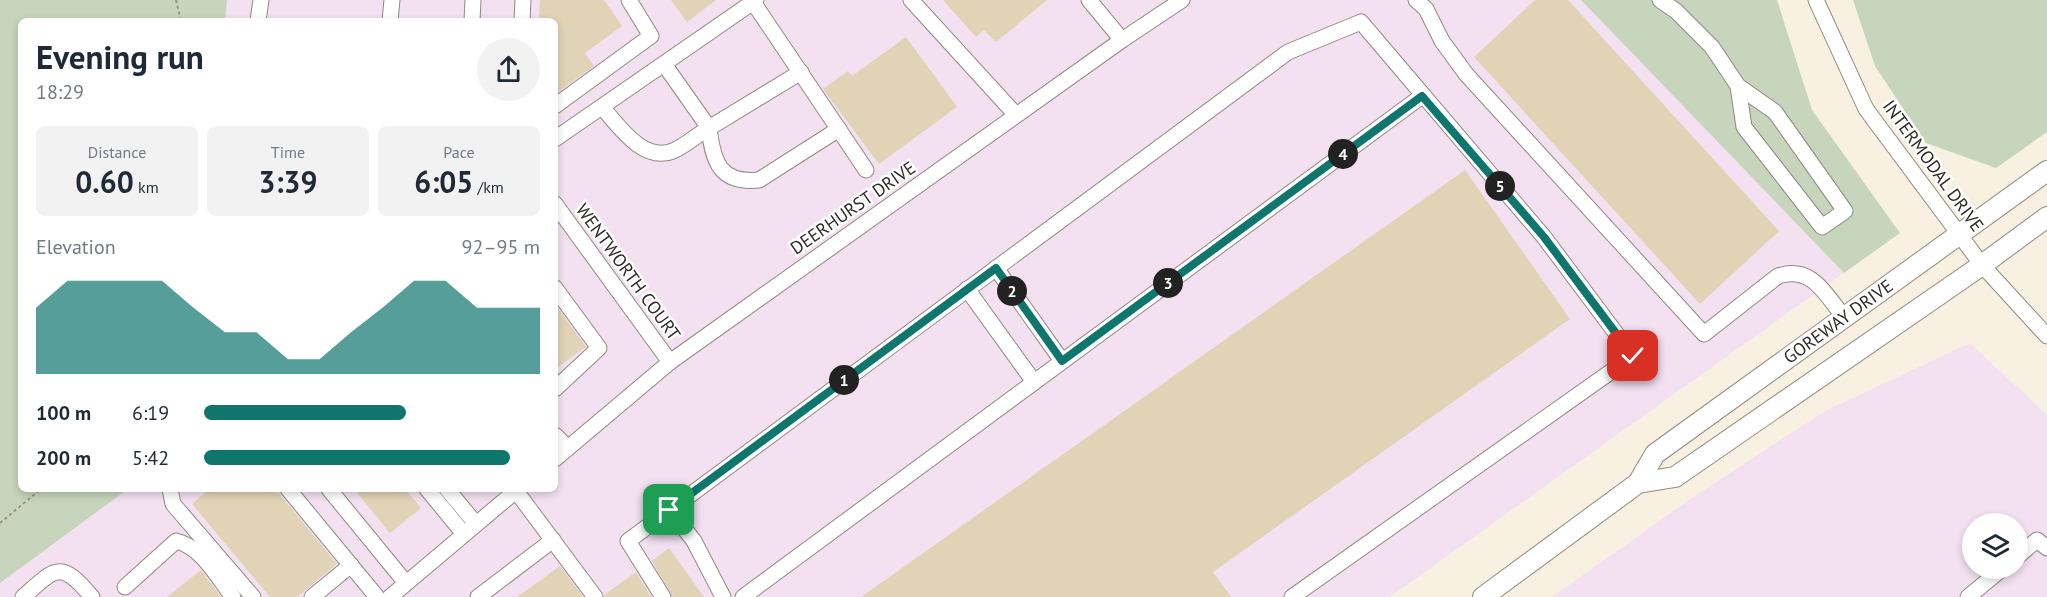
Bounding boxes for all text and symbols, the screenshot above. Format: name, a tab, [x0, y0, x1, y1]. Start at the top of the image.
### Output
text: Evening run	[36, 35, 204, 78]
button: share	[477, 38, 540, 101]
text: 18:29	[36, 79, 84, 105]
street label: INTERMODAL DRIVE	[1878, 95, 1989, 236]
pin: 4	[1328, 139, 1358, 169]
text: Distance	[88, 142, 146, 162]
text: Time	[271, 142, 305, 162]
text: Pace	[443, 142, 475, 162]
text: 4	[1338, 144, 1348, 164]
street label: DEERHURST DRIVE	[786, 156, 920, 259]
text: 0.60	[75, 162, 134, 201]
text: 3:39	[258, 162, 318, 201]
text: 6:05	[414, 162, 473, 201]
pin: 5	[1485, 171, 1515, 201]
text: 5	[1495, 176, 1505, 196]
text: km	[134, 177, 159, 197]
text: /km	[473, 177, 504, 197]
street label: WENTWORTH COURT	[571, 199, 686, 345]
text: Elevation	[36, 234, 116, 260]
text: 92–95 m	[462, 234, 540, 260]
pin: 3	[1153, 268, 1183, 298]
text: 3	[1163, 273, 1173, 293]
street label: GOREWAY DRIVE	[1779, 274, 1897, 369]
pin: 2	[997, 276, 1027, 306]
text: 2	[1007, 281, 1017, 301]
pin	[1607, 330, 1658, 381]
icon: check	[1616, 339, 1649, 372]
pin: 1	[829, 365, 859, 395]
text: 1	[839, 370, 849, 390]
text: 100 m	[36, 400, 91, 426]
text: 6:19	[132, 400, 169, 426]
text: 200 m	[36, 445, 91, 471]
text: 5:42	[132, 445, 169, 471]
pin	[643, 484, 694, 535]
icon: arrive	[652, 493, 685, 526]
map controls	[1962, 513, 2028, 579]
button: layers	[1962, 513, 2028, 579]

